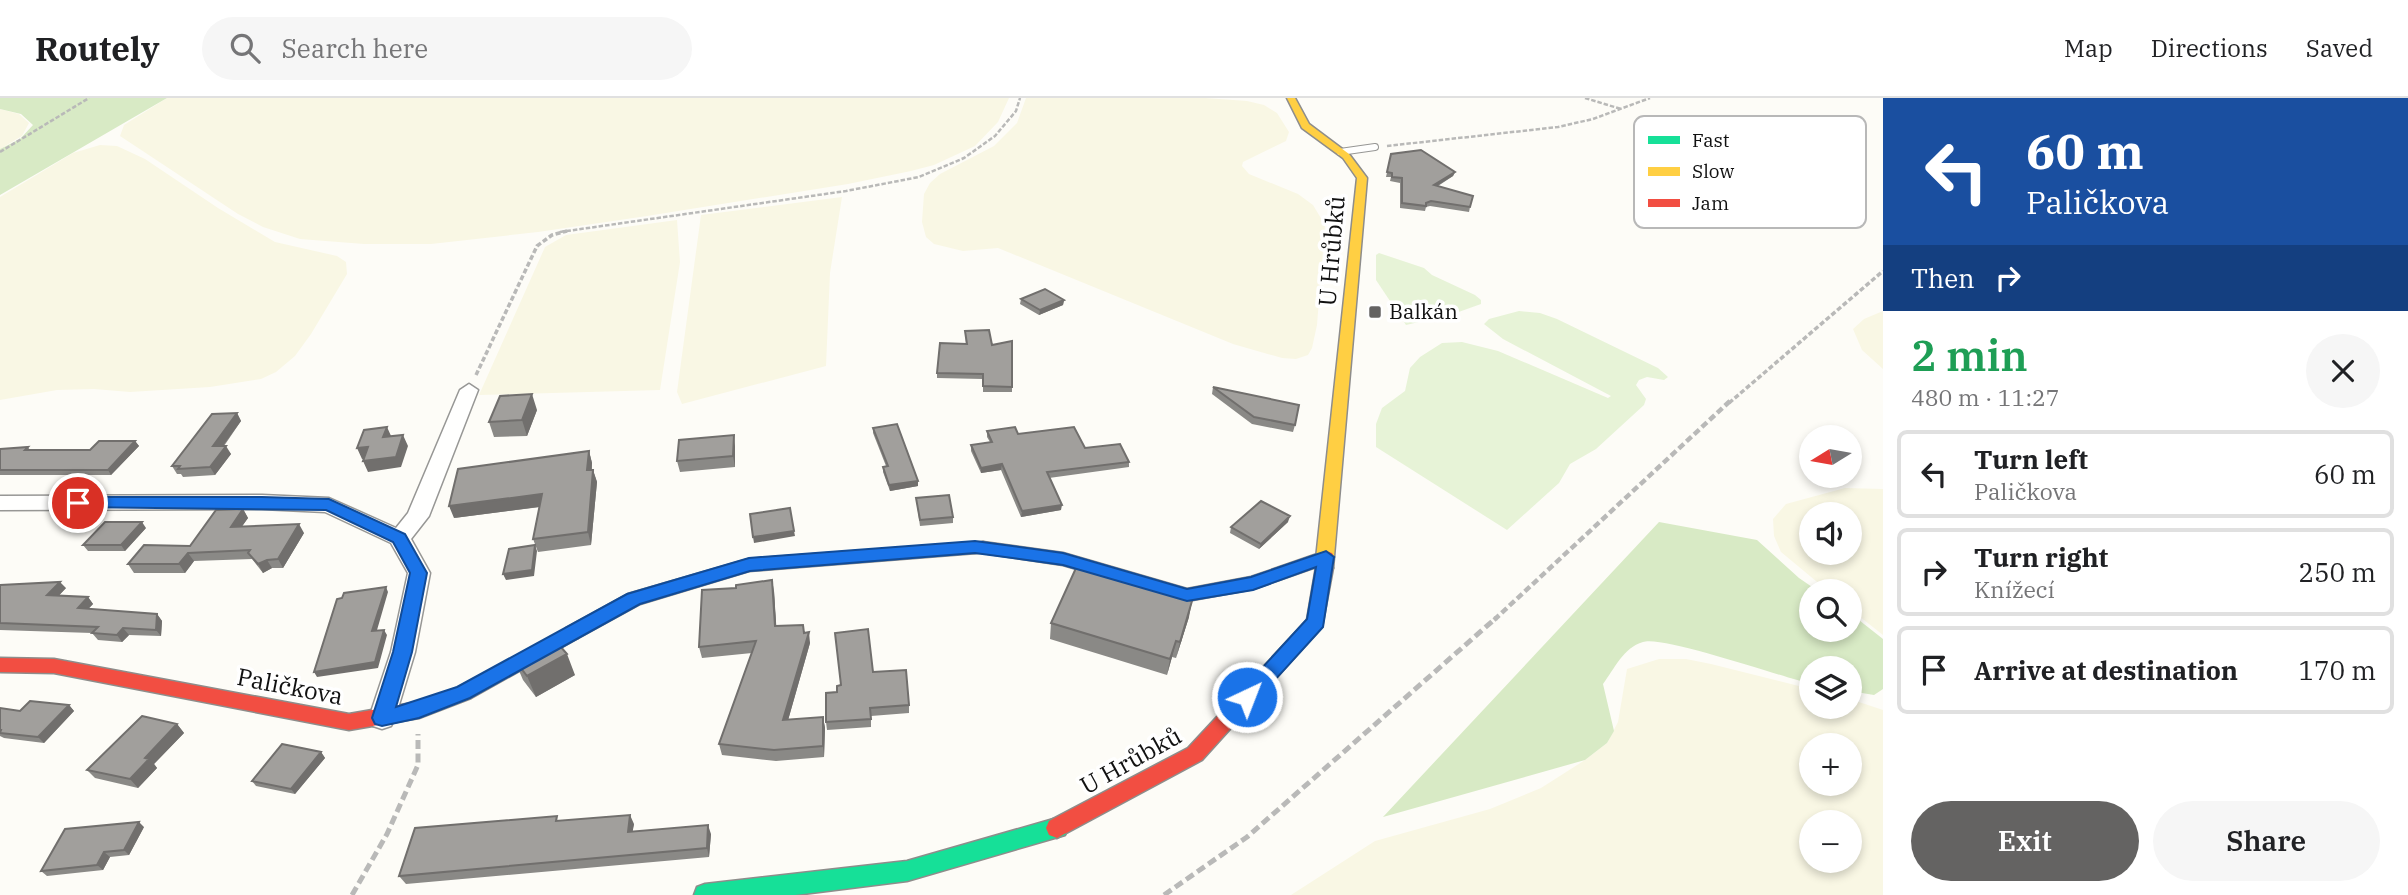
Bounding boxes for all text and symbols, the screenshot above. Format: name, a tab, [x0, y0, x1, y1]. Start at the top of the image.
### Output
search box	[202, 17, 692, 80]
text: Routely	[35, 27, 160, 70]
icon: search	[226, 29, 264, 67]
text: Search here	[282, 31, 428, 65]
text: Map	[2064, 32, 2113, 64]
text: Directions	[2151, 32, 2268, 64]
text: Saved	[2306, 32, 2373, 64]
legend	[1634, 116, 1866, 228]
text: 60 m	[2026, 119, 2144, 182]
icon: left	[1911, 126, 2002, 217]
text: Fast	[1692, 128, 1730, 152]
text: Slow	[1692, 159, 1734, 183]
text: Paličkova	[2026, 181, 2169, 223]
text: Jam	[1692, 191, 1729, 215]
street label: U Hrůbků	[1310, 194, 1352, 308]
icon: right	[1989, 259, 2027, 297]
text: Then	[1911, 261, 1975, 295]
place label: Balkán	[1389, 297, 1458, 325]
marker: Balkán	[1367, 304, 1383, 320]
text: 2 min	[1911, 328, 2028, 383]
button: close	[2306, 334, 2380, 408]
text: 480 m · 11:27	[1911, 382, 2060, 412]
north arrow	[1799, 425, 1862, 488]
map controls	[1799, 425, 1862, 873]
text: Turn left	[1974, 442, 2088, 476]
icon: left	[1915, 455, 1953, 493]
text: 60 m	[2314, 457, 2376, 491]
pin	[48, 473, 108, 533]
text: Paličkova	[1974, 476, 2077, 506]
icon: arrive	[59, 484, 97, 522]
button: sound	[1799, 502, 1862, 565]
text: Turn right	[1974, 540, 2108, 574]
icon: right	[1915, 553, 1953, 591]
text: 250 m	[2298, 555, 2376, 589]
text: Knížecí	[1974, 574, 2055, 604]
button: search	[1799, 579, 1862, 642]
icon: arrive	[1915, 651, 1953, 689]
text: Arrive at destination	[1974, 653, 2238, 687]
text: 170 m	[2298, 653, 2376, 687]
button: layers	[1799, 656, 1862, 719]
street label: Paličkova	[234, 660, 346, 712]
position arrow	[1210, 660, 1284, 734]
street label: U Hrůbků	[1074, 719, 1187, 801]
button: +	[1799, 733, 1862, 796]
button: Exit	[1911, 801, 2139, 881]
button: Share	[2153, 801, 2380, 881]
button: −	[1799, 810, 1862, 873]

